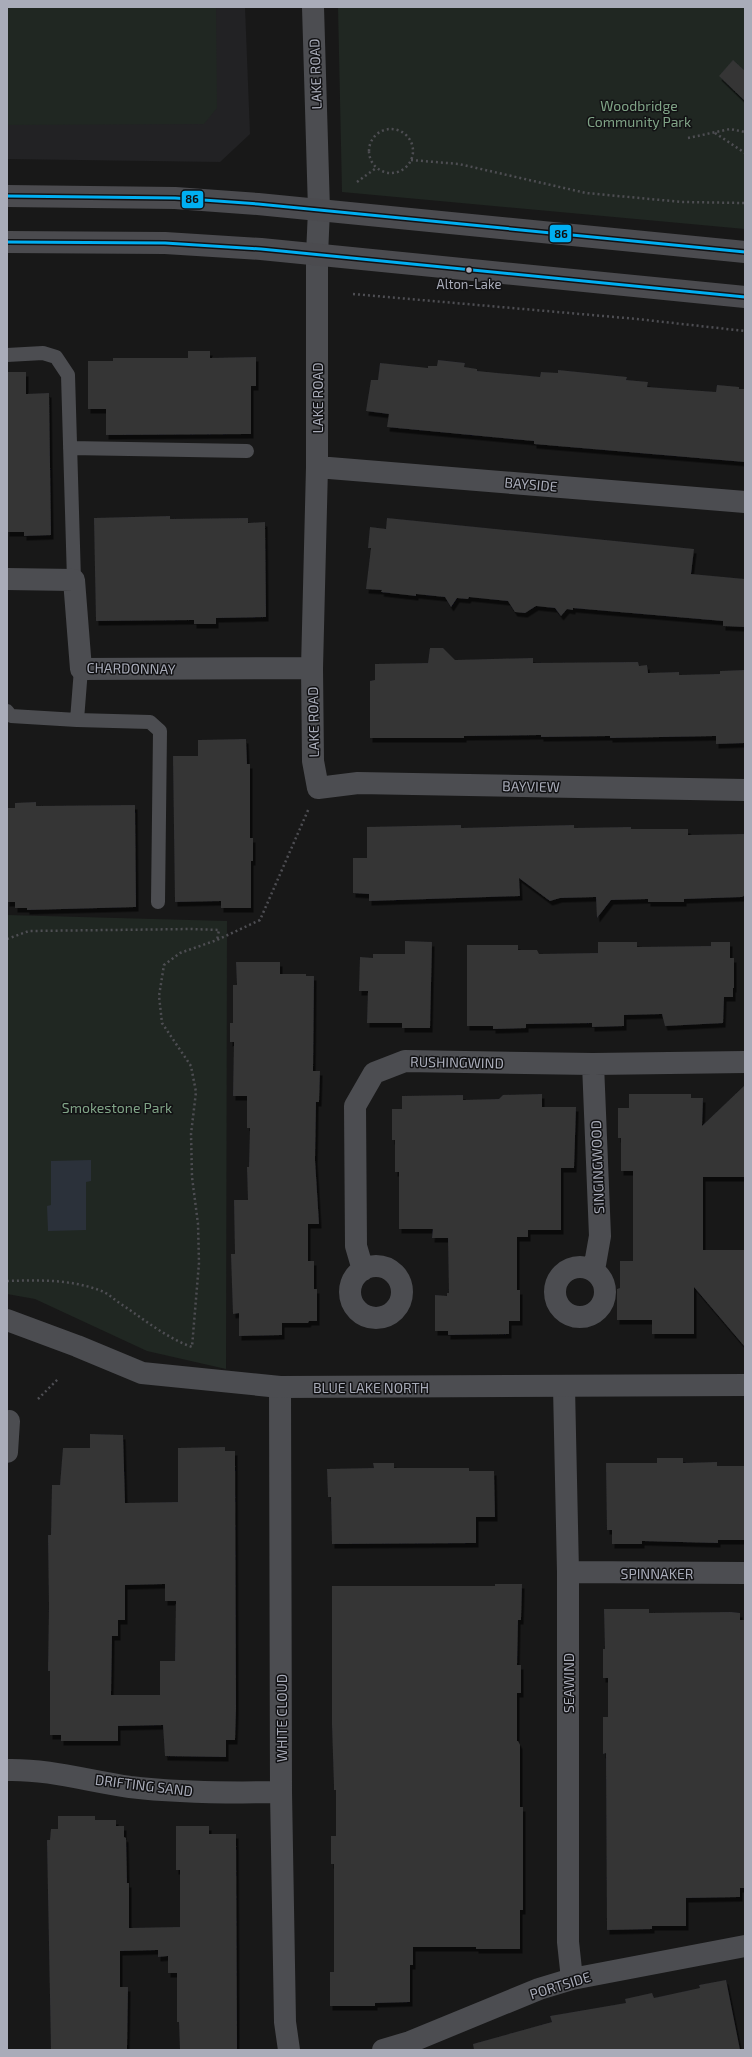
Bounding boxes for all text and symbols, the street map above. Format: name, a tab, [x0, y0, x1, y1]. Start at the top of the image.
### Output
street label: LAKE ROAD	[305, 38, 325, 110]
park label: Woodbridge Community Park	[587, 97, 691, 130]
line badge: 86	[181, 190, 204, 209]
text: 86	[185, 192, 199, 205]
line badge: 86	[549, 224, 572, 243]
text: 86	[554, 227, 568, 240]
marker: Alton-Lake	[464, 265, 474, 275]
place label: Alton-Lake	[437, 276, 501, 292]
street label: LAKE ROAD	[309, 363, 326, 434]
street label: BAYSIDE	[504, 473, 558, 495]
street label: CHARDONNAY	[86, 659, 176, 677]
street label: LAKE ROAD	[304, 686, 322, 758]
street label: BAYVIEW	[502, 777, 560, 795]
street label: RUSHINGWIND	[410, 1053, 504, 1071]
park label: Smokestone Park	[62, 1099, 172, 1116]
street label: SINGINGWOOD	[587, 1120, 607, 1214]
street label: BLUE LAKE NORTH	[313, 1379, 429, 1396]
street label: SPINNAKER	[621, 1565, 694, 1582]
street label: SEAWIND	[560, 1653, 577, 1713]
street label: WHITE CLOUD	[273, 1674, 290, 1762]
street label: DRIFTING SAND	[94, 1771, 194, 1799]
street label: PORTSIDE	[527, 1968, 593, 2002]

